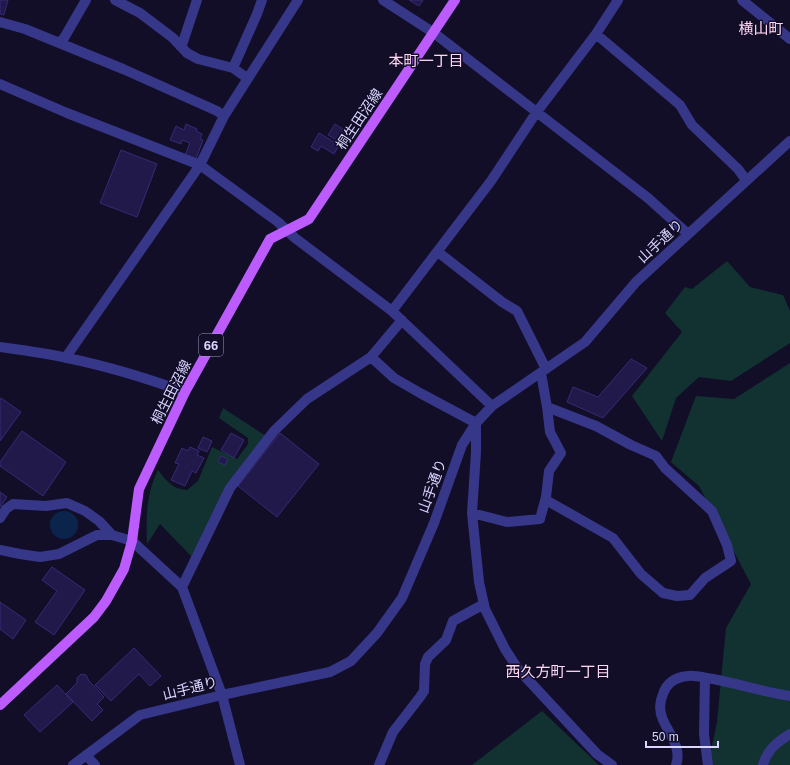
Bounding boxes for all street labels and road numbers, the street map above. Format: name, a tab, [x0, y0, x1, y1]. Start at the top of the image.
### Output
street label: 桐生田沼線	[333, 86, 385, 152]
street label: 山手通り	[634, 216, 686, 266]
road number: 66	[199, 334, 223, 356]
street label: 桐生田沼線	[148, 357, 194, 427]
street label: 山手通り	[415, 457, 449, 515]
street label: 山手通り	[161, 673, 219, 703]

